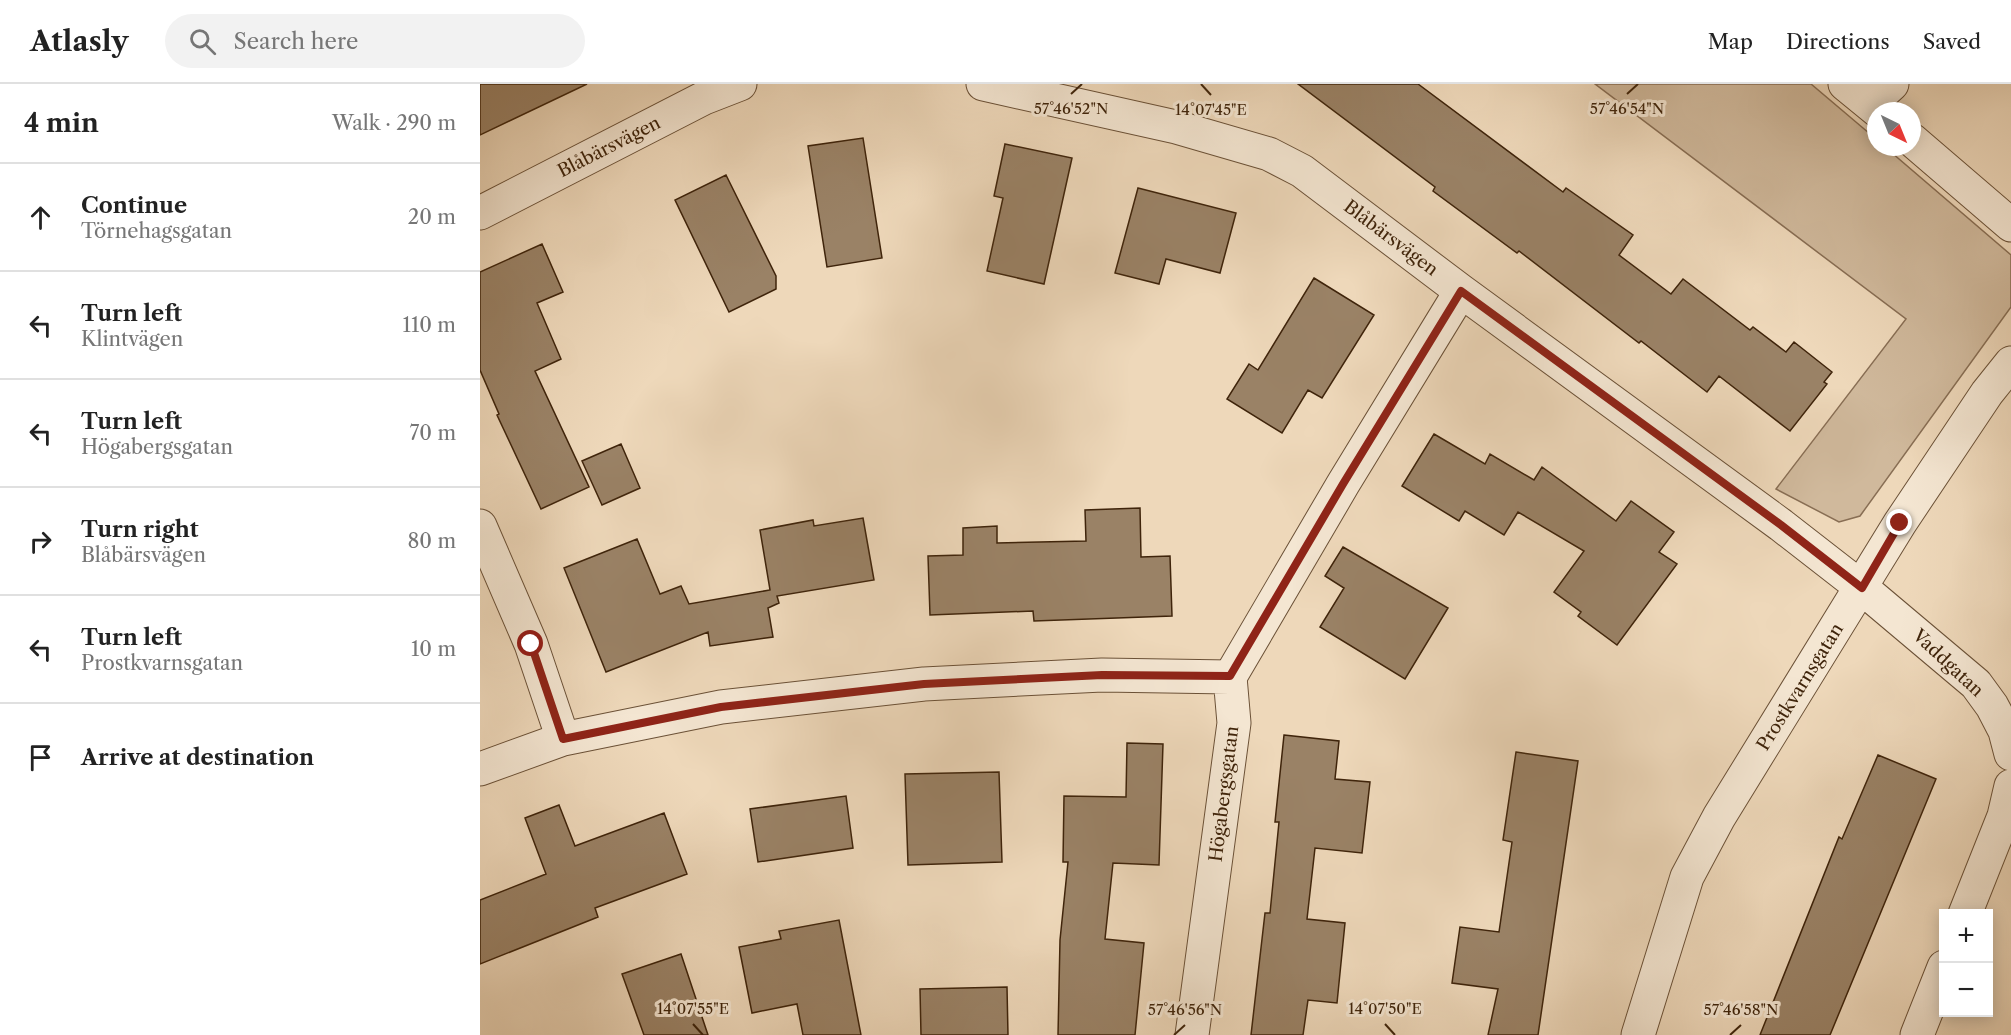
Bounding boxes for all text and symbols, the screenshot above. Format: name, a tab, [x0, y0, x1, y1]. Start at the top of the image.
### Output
search box	[165, 14, 585, 68]
text: Atlasly	[30, 24, 129, 58]
icon: search	[186, 25, 219, 58]
text: Search here	[234, 28, 358, 55]
text: Map	[1708, 29, 1753, 54]
text: Directions	[1786, 29, 1890, 54]
text: Saved	[1923, 29, 1981, 54]
text: 57°46'52"N	[1034, 99, 1108, 118]
text: 57°46'54"N	[1590, 99, 1664, 118]
text: 14°07'45"E	[1175, 100, 1247, 119]
north arrow	[1867, 102, 1921, 156]
text: 4 min	[24, 107, 99, 139]
text: Walk · 290 m	[332, 111, 456, 135]
street label: Blåbärsvägen	[554, 112, 664, 182]
text: Continue	[81, 192, 187, 219]
street label: Blåbärsvägen	[1339, 195, 1443, 281]
icon: ahead	[24, 201, 57, 234]
text: 20 m	[408, 205, 456, 229]
text: Törnehagsgatan	[81, 219, 232, 243]
text: Turn left	[81, 300, 182, 327]
icon: left	[24, 309, 57, 342]
text: 110 m	[403, 313, 456, 337]
text: Klintvägen	[81, 327, 183, 351]
text: Turn left	[81, 408, 182, 435]
icon: left	[24, 417, 57, 450]
text: 70 m	[410, 421, 456, 445]
text: Högabergsgatan	[81, 435, 233, 459]
route end	[1886, 509, 1912, 535]
text: Turn right	[81, 516, 199, 543]
icon: right	[24, 525, 57, 558]
text: 80 m	[408, 529, 456, 553]
text: Blåbärsvägen	[81, 543, 206, 567]
street label: Prostkvarnsgatan	[1752, 619, 1848, 755]
text: Turn left	[81, 624, 182, 651]
street label: Vaddgatan	[1907, 624, 1988, 701]
route start	[517, 630, 543, 656]
icon: left	[24, 633, 57, 666]
text: 10 m	[411, 637, 456, 661]
text: Prostkvarnsgatan	[81, 651, 243, 675]
street label: Högabergsgatan	[1205, 725, 1243, 863]
icon: arrive	[24, 741, 57, 774]
text: Arrive at destination	[81, 744, 314, 771]
map controls	[1939, 909, 1993, 1017]
button: +	[1939, 909, 1993, 963]
button: −	[1939, 963, 1993, 1017]
text: 14°07'55"E	[657, 999, 729, 1018]
text: 14°07'50"E	[1348, 999, 1422, 1018]
text: 57°46'56"N	[1148, 1000, 1222, 1019]
text: 57°46'58"N	[1704, 1000, 1778, 1019]

